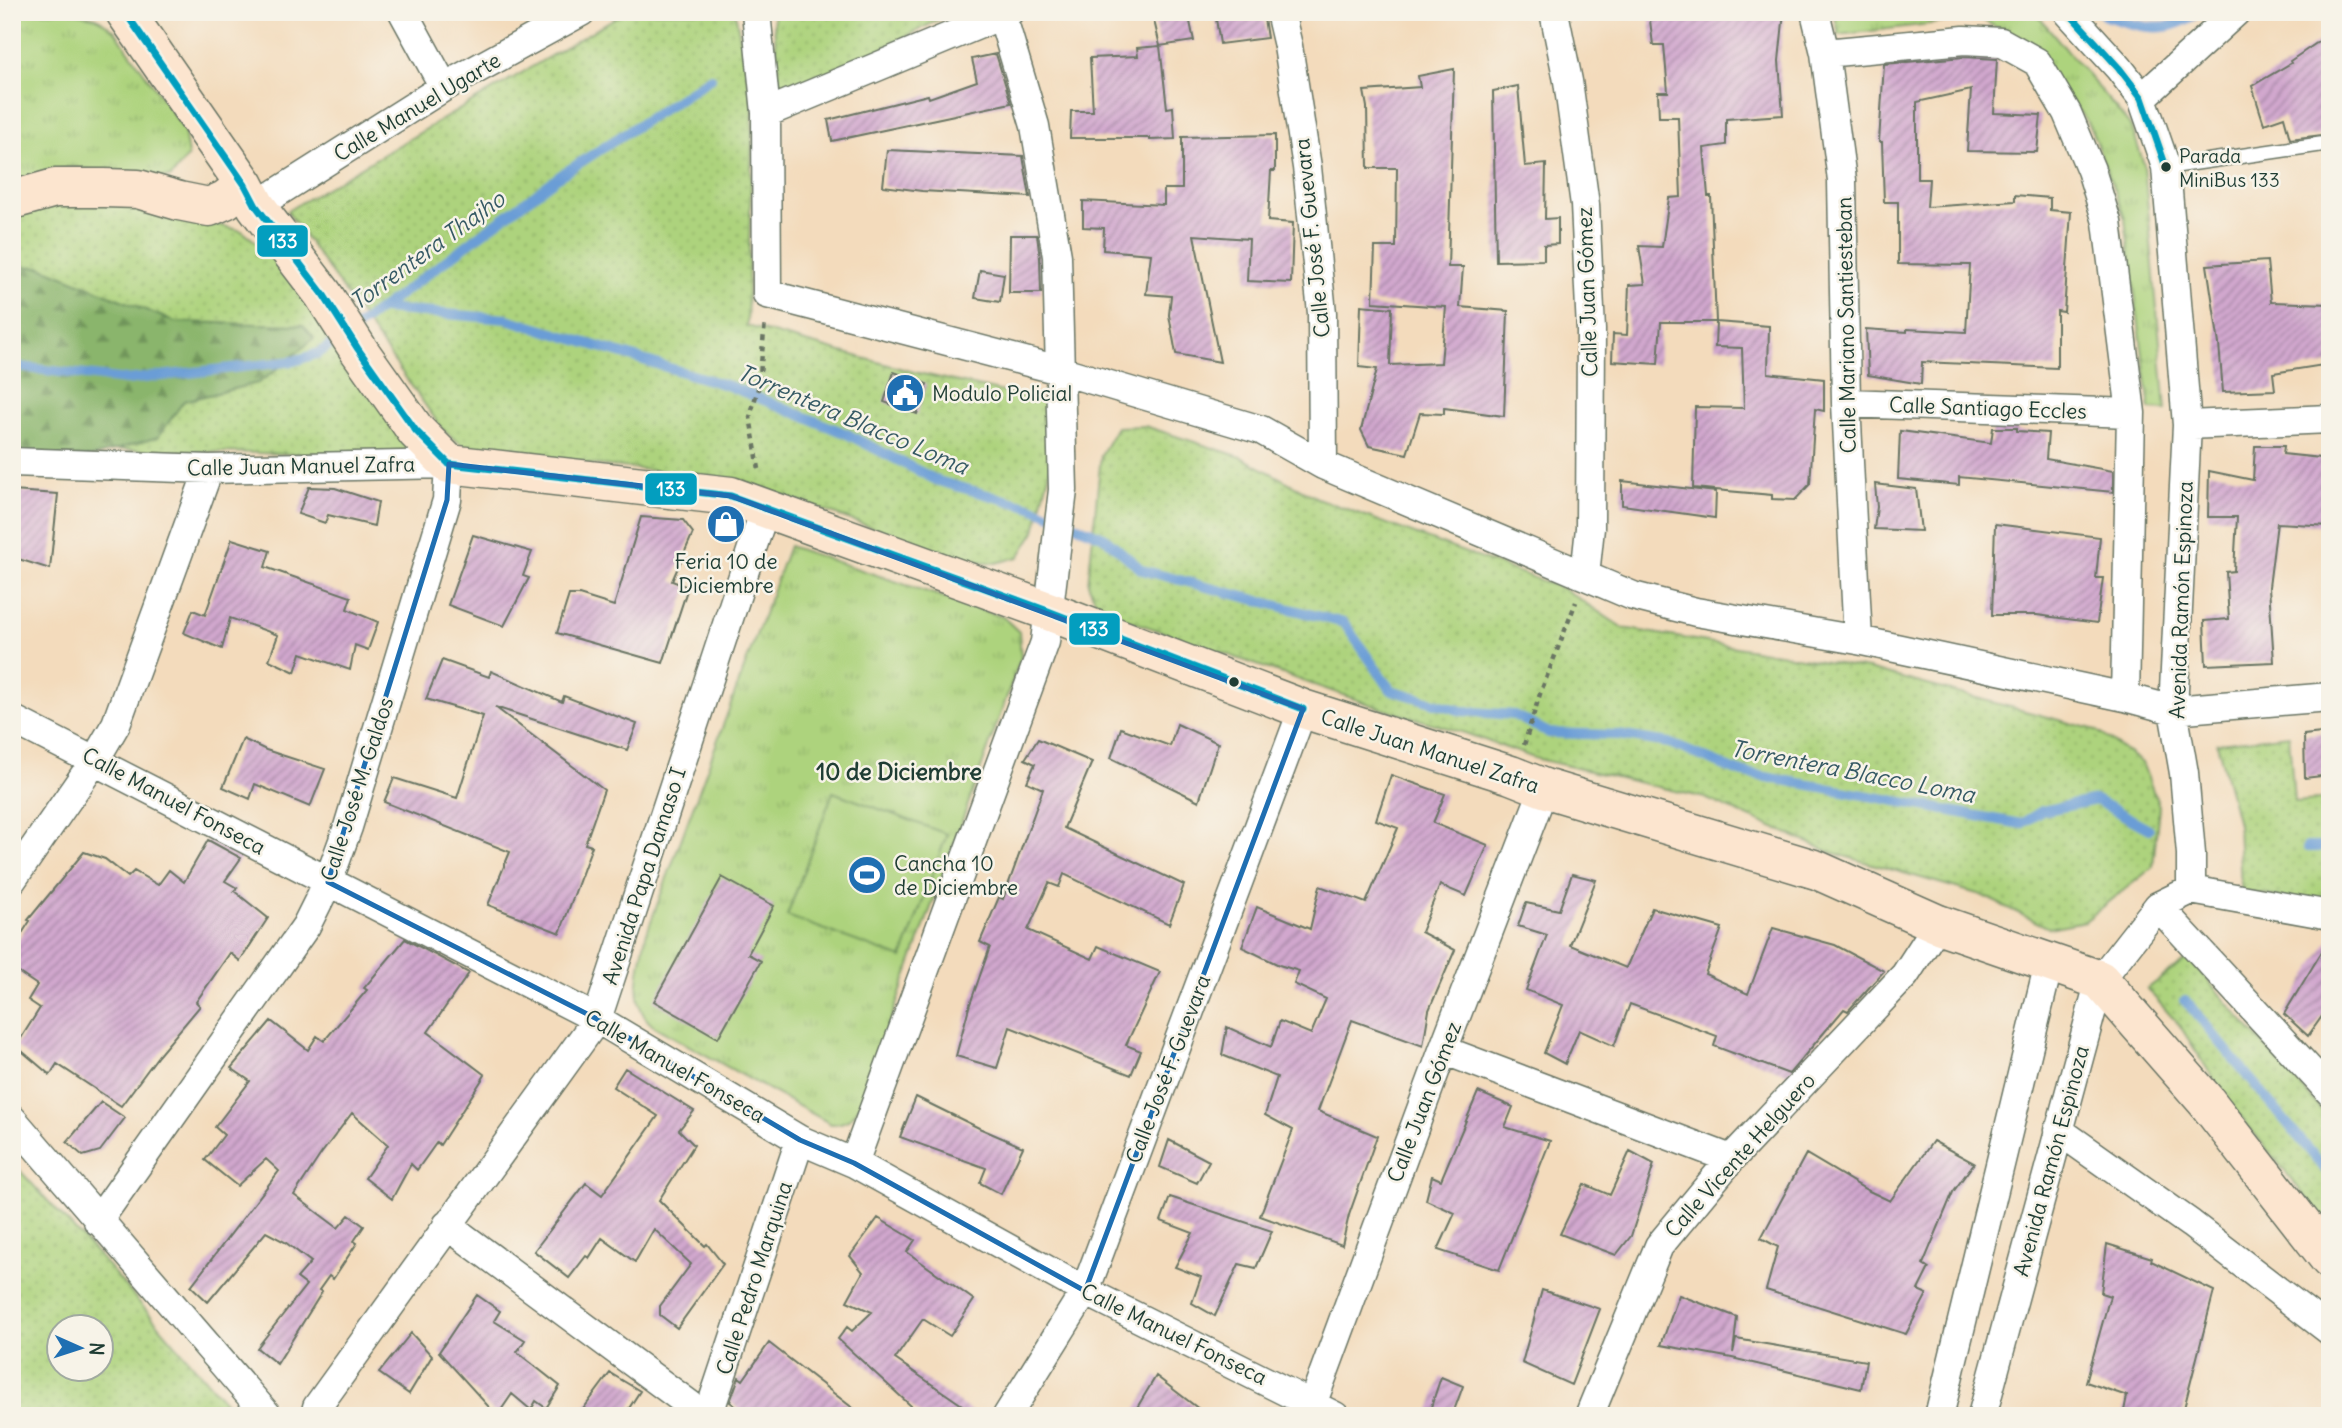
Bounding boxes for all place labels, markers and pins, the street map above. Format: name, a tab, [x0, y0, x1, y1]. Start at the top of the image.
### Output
place label: Parada MiniBus 133	[2179, 144, 2280, 192]
marker: Parada MiniBus 133	[2159, 160, 2173, 174]
public building icon: Modulo Policial	[884, 372, 926, 414]
place label: Modulo Policial	[932, 380, 1072, 407]
shop icon: Feria 10 de Diciembre	[705, 503, 747, 545]
place label: Feria 10 de Diciembre	[674, 548, 778, 599]
unlabelled marker	[1227, 675, 1241, 689]
place label: Cancha 10 de Diciembre	[894, 850, 1018, 901]
sports icon: Cancha 10 de Diciembre	[846, 854, 888, 896]

